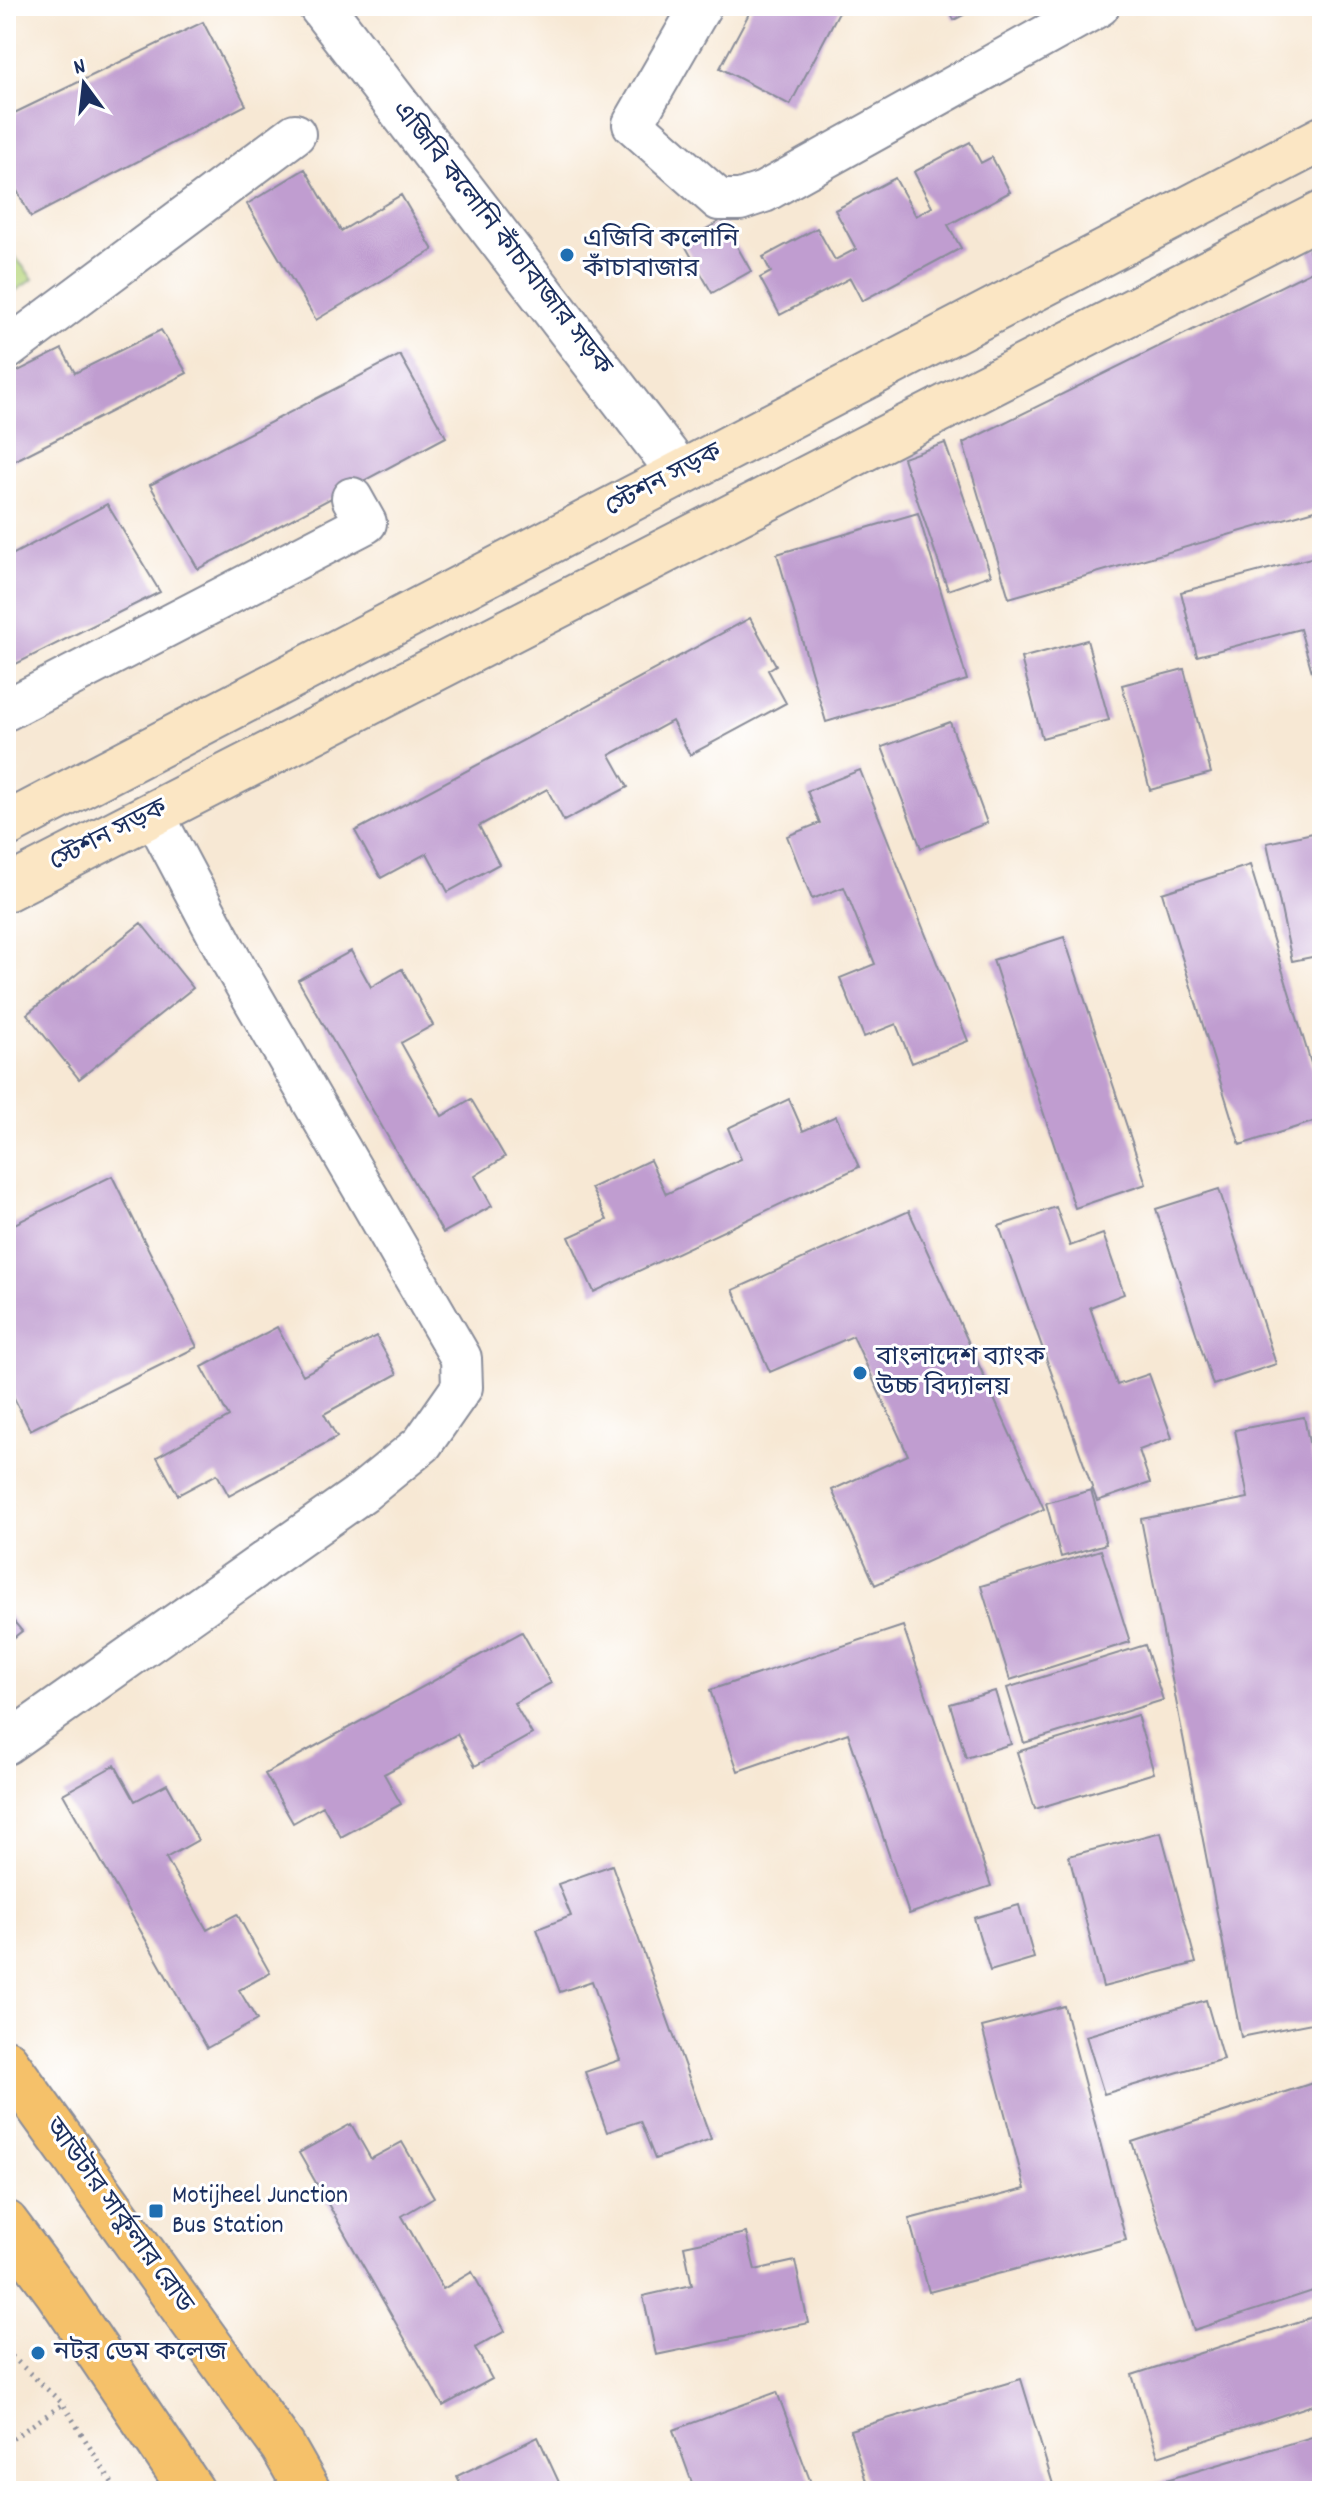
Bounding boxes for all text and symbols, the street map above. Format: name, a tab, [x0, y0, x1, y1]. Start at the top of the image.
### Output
north arrow	[44, 44, 124, 124]
text: N	[70, 52, 89, 84]
street label: এজিবি কলোনি কাঁচাবাজার সড়ক	[382, 94, 621, 385]
place label: এজিবি কলোনি কাঁচাবাজার	[582, 222, 739, 289]
marker: এজিবি কলোনি কাঁচাবাজার	[558, 246, 576, 264]
street label: স্টেশন সড়ক	[599, 434, 730, 527]
street label: স্টেশন সড়ক	[44, 790, 175, 882]
place label: বাংলাদেশ ব্যাংক উচ্চ বিদ্যালয়	[875, 1340, 1046, 1407]
marker: বাংলাদেশ ব্যাংক উচ্চ বিদ্যালয়	[851, 1364, 869, 1382]
street label: আউটার সার্কুলার রোড	[34, 2110, 202, 2322]
place label: Motijheel Junction Bus Station	[172, 2178, 348, 2245]
marker: Motijheel Junction Bus Station	[147, 2202, 165, 2220]
place label: নটর ডেম কলেজ	[53, 2335, 227, 2372]
marker: নটর ডেম কলেজ	[29, 2344, 47, 2362]

